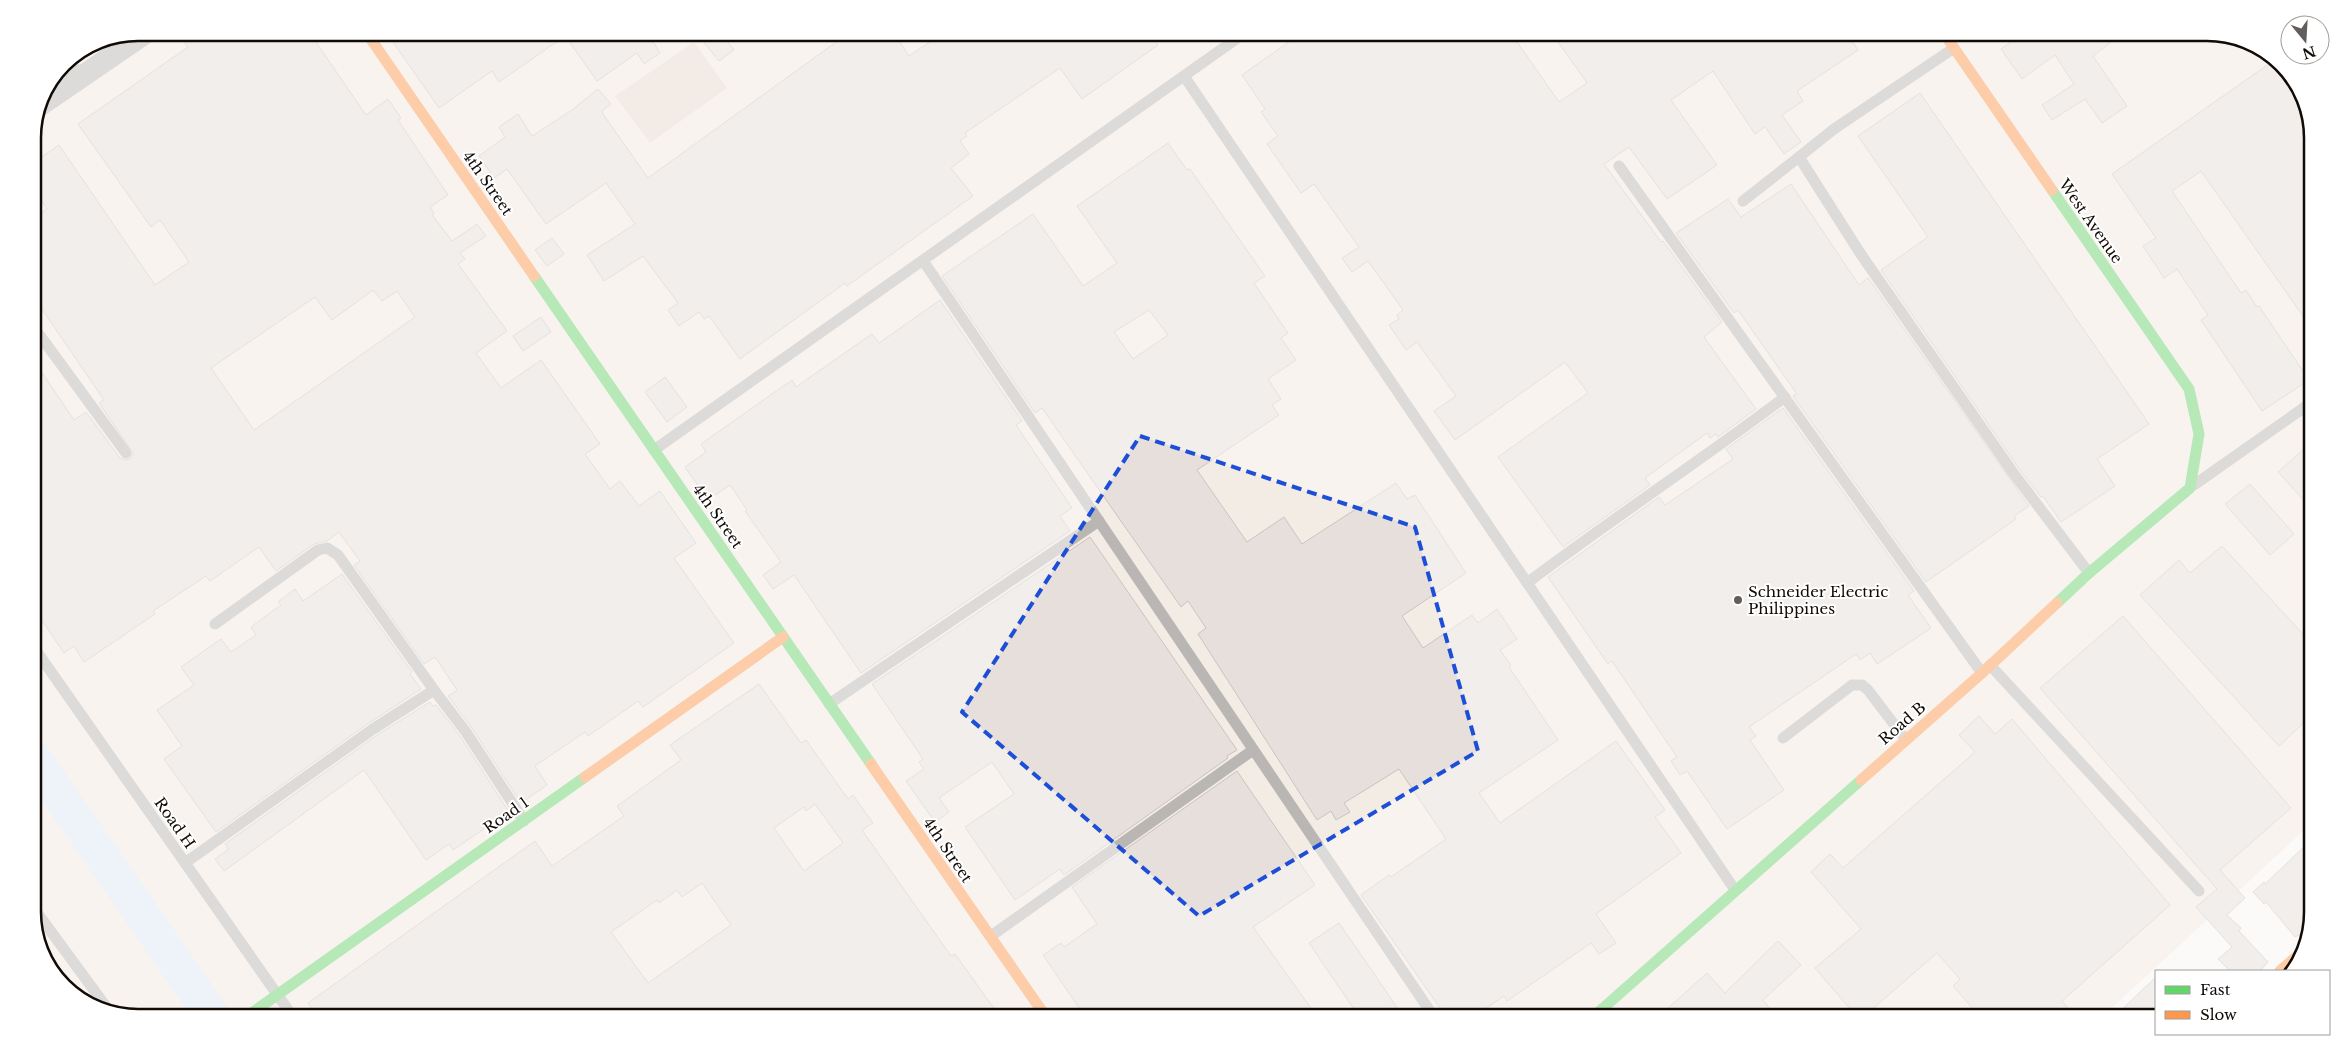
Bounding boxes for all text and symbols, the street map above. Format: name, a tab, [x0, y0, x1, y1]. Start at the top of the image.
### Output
north arrow	[2280, 15, 2330, 65]
text: N	[2300, 42, 2318, 63]
street label: 4th Street	[459, 147, 517, 219]
street label: West Avenue	[2054, 174, 2127, 267]
street label: 4th Street	[689, 480, 747, 552]
place label: Schneider Electric Philippines	[1748, 582, 1888, 618]
marker: Schneider Electric Philippines	[1732, 594, 1744, 606]
street label: Road B	[1875, 698, 1929, 748]
street label: Road 1	[480, 793, 532, 837]
street label: Road H	[151, 794, 200, 852]
street label: 4th Street	[919, 814, 977, 886]
legend	[2155, 970, 2330, 1035]
text: Fast	[2200, 980, 2231, 999]
text: Slow	[2200, 1005, 2237, 1024]

